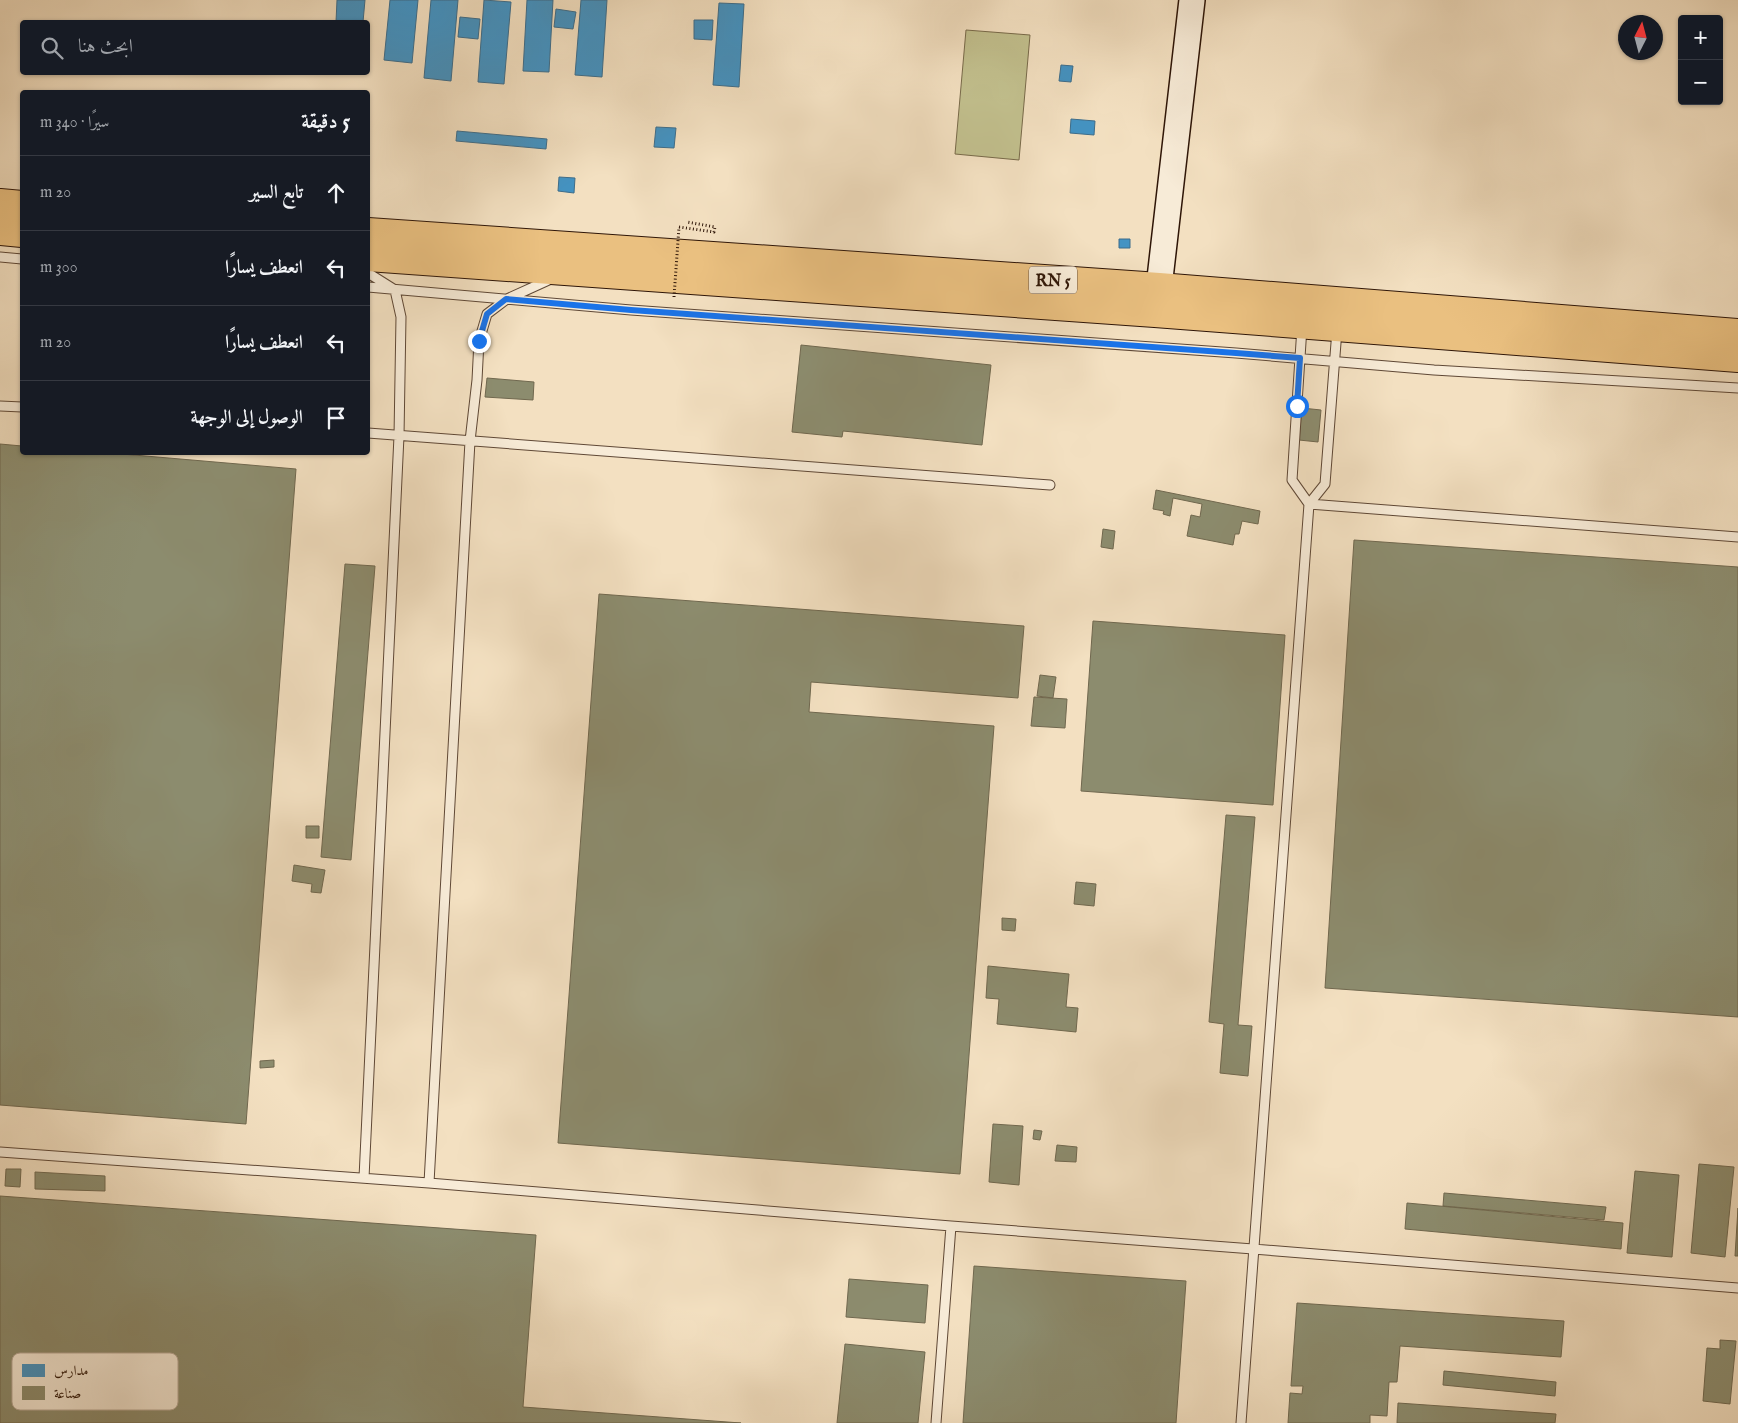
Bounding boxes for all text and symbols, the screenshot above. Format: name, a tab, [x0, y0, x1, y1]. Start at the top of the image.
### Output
north arrow	[1618, 15, 1663, 60]
map controls	[1678, 15, 1723, 105]
button: +	[1678, 15, 1723, 60]
search box	[20, 20, 370, 75]
icon: search	[38, 34, 66, 62]
text: ابحث هنا	[78, 35, 133, 59]
button: −	[1678, 60, 1723, 105]
text: 5 دقيقة	[301, 109, 350, 136]
text: سيرًا · 340 m	[40, 113, 109, 133]
icon: ahead	[322, 179, 350, 207]
text: تابع السير	[249, 181, 303, 205]
text: 20 m	[40, 183, 71, 203]
icon: left	[322, 254, 350, 282]
text: انعطف يسارًا	[225, 256, 303, 280]
text: 300 m	[40, 258, 78, 278]
road number: RN 5	[1029, 266, 1077, 294]
icon: left	[322, 329, 350, 357]
route end	[468, 330, 491, 353]
text: انعطف يسارًا	[225, 331, 303, 355]
text: 20 m	[40, 333, 71, 353]
route start	[1286, 395, 1309, 418]
icon: arrive	[322, 404, 350, 432]
text: الوصول إلى الوجهة	[191, 406, 303, 430]
legend	[12, 1353, 178, 1410]
text: مدارس	[54, 1362, 89, 1380]
text: صناعة	[54, 1385, 81, 1403]

